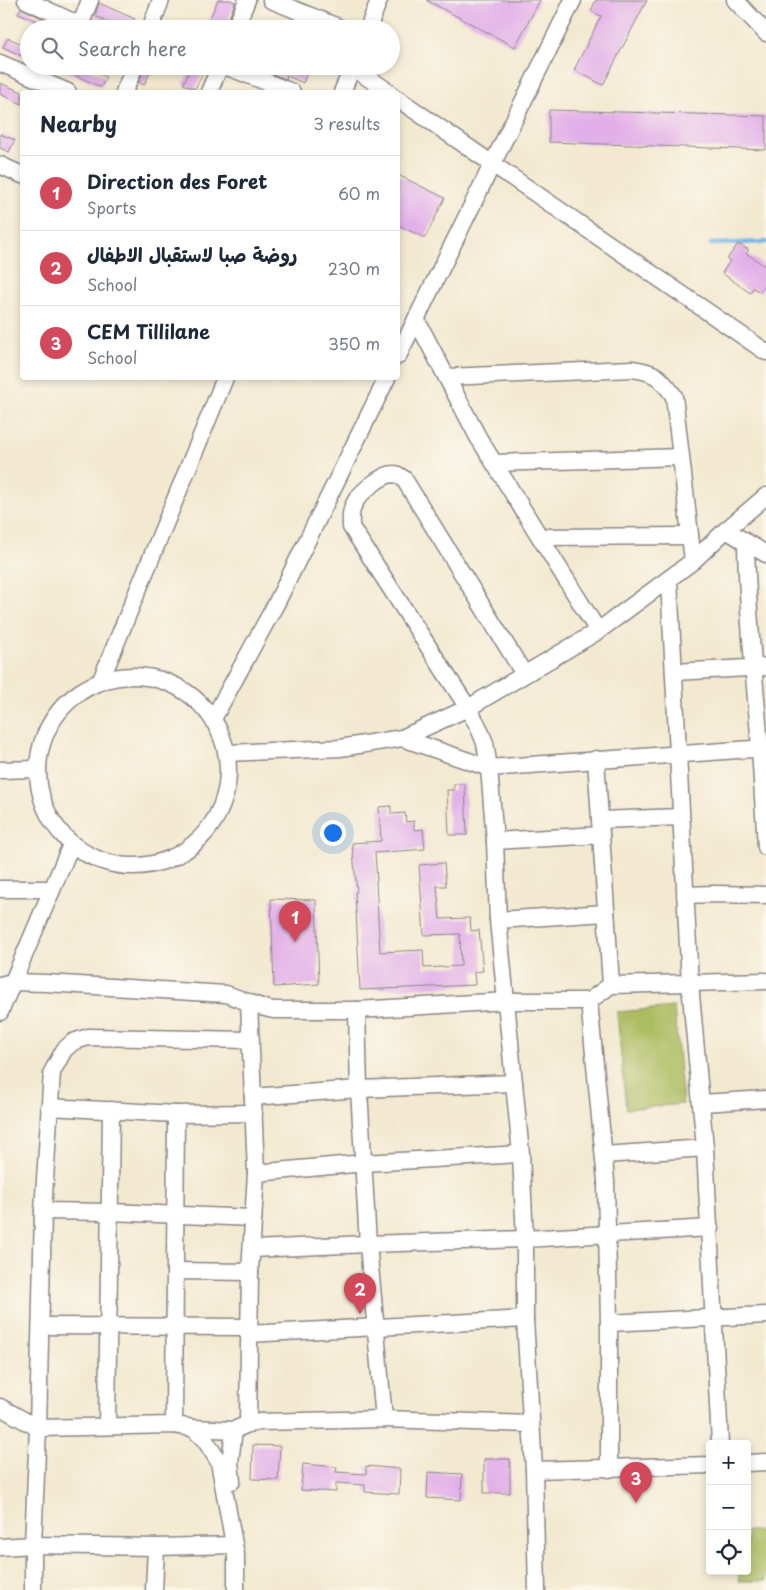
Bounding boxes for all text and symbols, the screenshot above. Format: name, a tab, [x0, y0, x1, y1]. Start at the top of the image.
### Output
search box	[20, 20, 400, 75]
icon: search	[38, 34, 66, 62]
text: Search here	[78, 34, 187, 62]
text: Nearby	[40, 107, 117, 139]
text: 3 results	[313, 111, 380, 135]
text: Direction des Foret	[87, 167, 267, 195]
text: 1	[52, 181, 60, 205]
text: 60 m	[338, 181, 380, 205]
text: Sports	[87, 195, 136, 219]
text: روضة صبا لاستقبال الاطفال	[87, 240, 297, 268]
text: 2	[50, 256, 62, 280]
text: 230 m	[328, 256, 380, 280]
text: School	[87, 272, 137, 296]
text: CEM Tillilane	[87, 317, 210, 345]
text: 3	[51, 331, 61, 355]
text: 350 m	[328, 331, 380, 355]
text: School	[87, 345, 137, 369]
your location	[320, 820, 346, 846]
pin: 1	[279, 901, 311, 942]
pin: 2	[344, 1273, 376, 1314]
map controls	[706, 1440, 751, 1575]
button: +	[706, 1440, 751, 1485]
pin: 3	[620, 1462, 652, 1503]
button: −	[706, 1485, 751, 1530]
button: locate	[706, 1530, 751, 1575]

